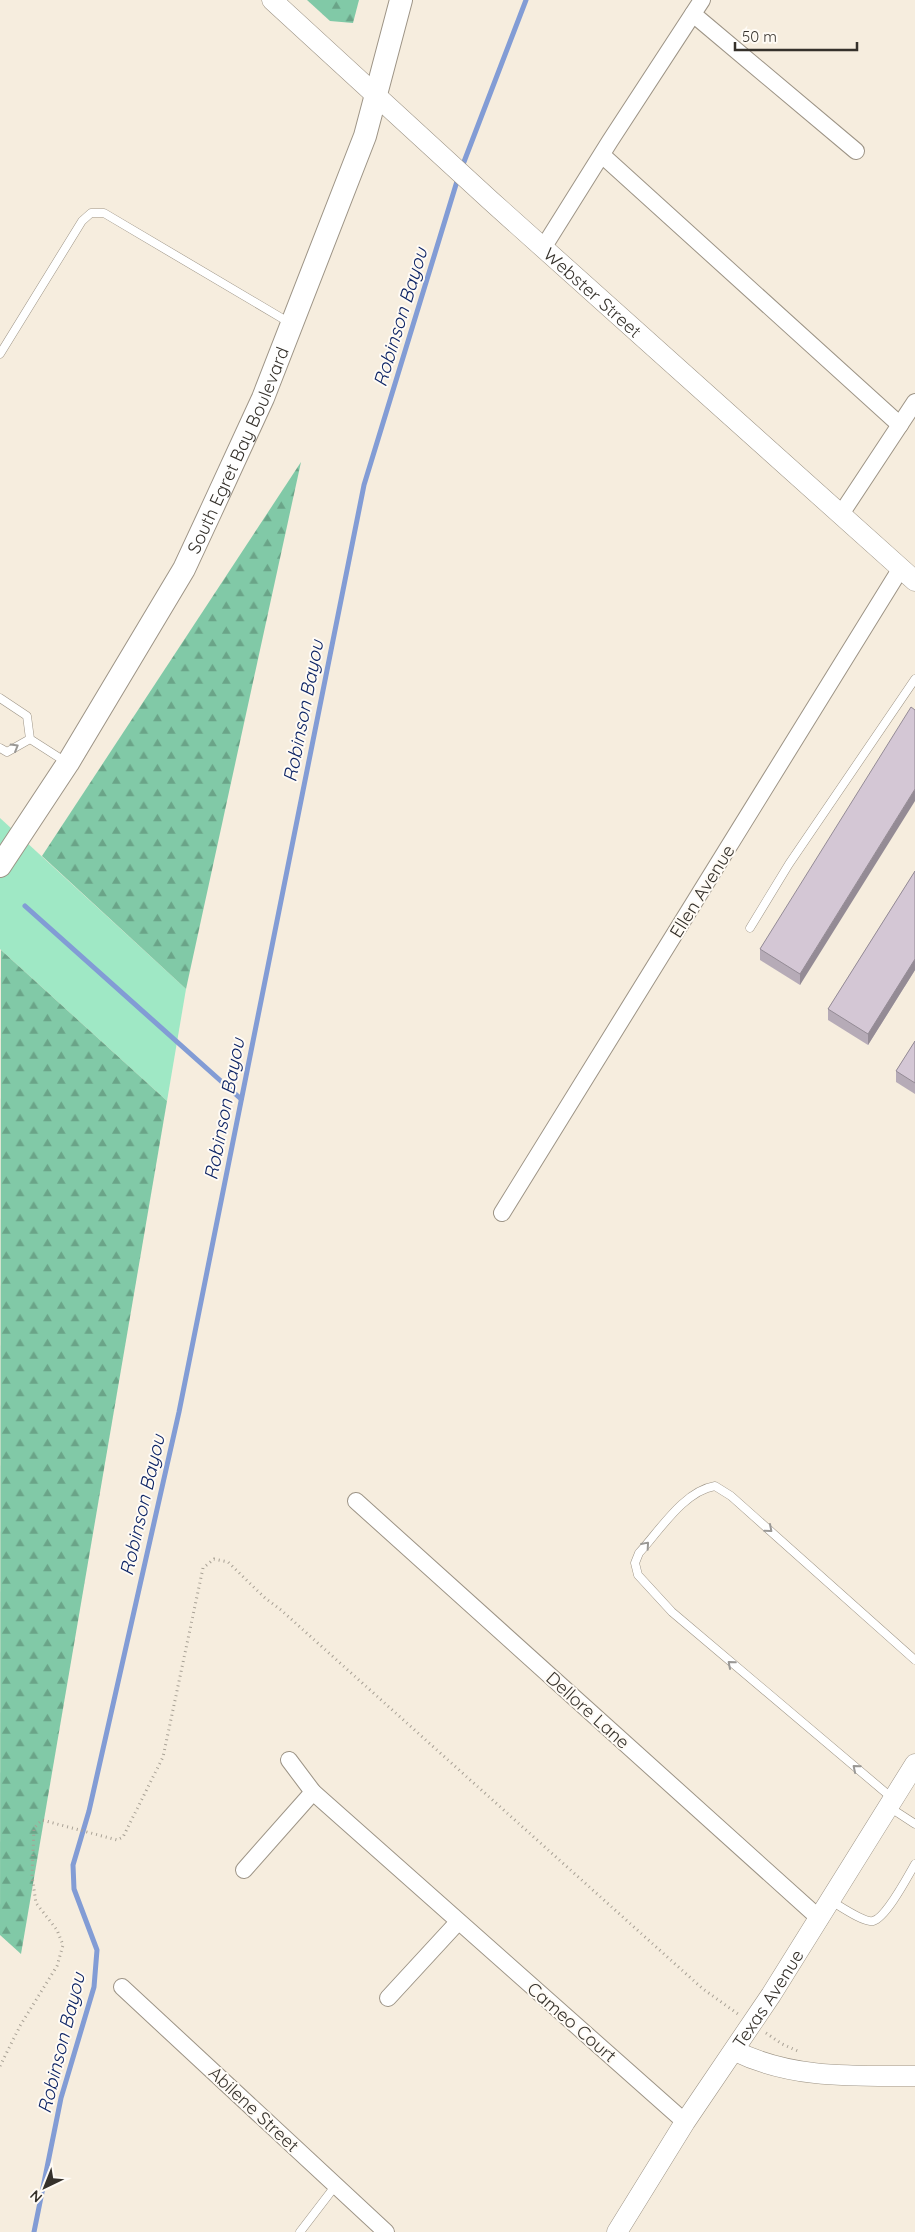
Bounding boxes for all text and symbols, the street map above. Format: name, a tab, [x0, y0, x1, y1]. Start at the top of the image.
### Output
scale bar	[735, 20, 858, 52]
text: 50 m	[742, 27, 777, 46]
street label: Webster Street	[539, 242, 647, 342]
water label: Robinson Bayou	[367, 243, 433, 389]
street label: South Egret Bay Boulevard	[181, 343, 293, 557]
water label: Robinson Bayou	[277, 637, 329, 784]
one-way arrow	[10, 744, 19, 754]
street label: Ellen Avenue	[664, 840, 740, 942]
water label: Robinson Bayou	[198, 1035, 250, 1182]
water label: Robinson Bayou	[114, 1431, 170, 1578]
one-way arrow	[763, 1524, 772, 1533]
one-way arrow	[640, 1542, 649, 1551]
one-way arrow	[728, 1661, 737, 1670]
street label: Dellore Lane	[541, 1666, 635, 1754]
one-way arrow	[853, 1765, 862, 1773]
street label: Texas Avenue	[727, 1945, 808, 2052]
water label: Robinson Bayou	[32, 1969, 90, 2116]
street label: Cameo Court	[523, 1977, 621, 2067]
street label: Abilene Street	[204, 2061, 304, 2157]
north arrow	[20, 2162, 70, 2212]
text: N	[26, 2186, 46, 2207]

